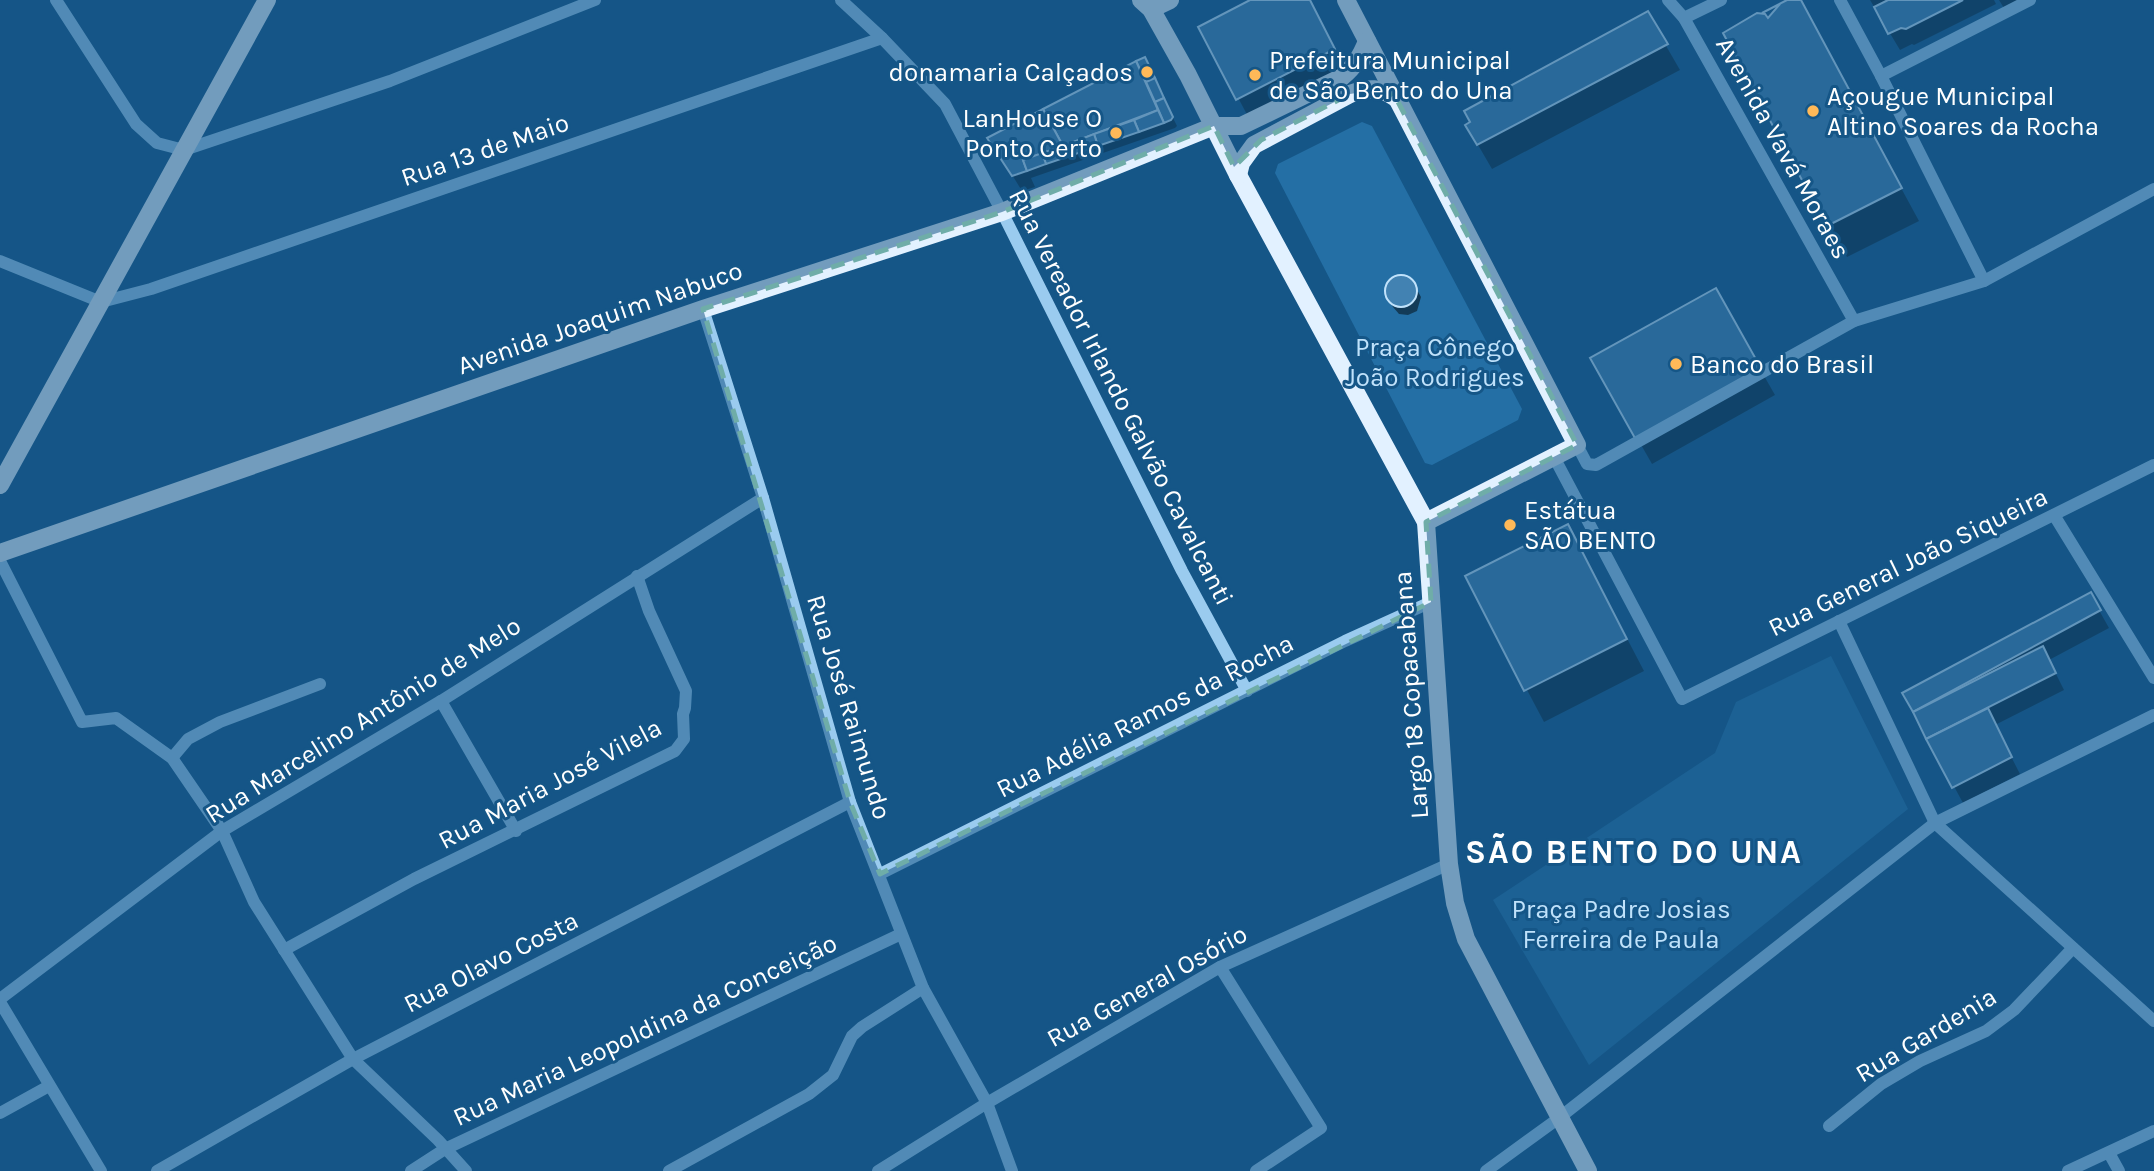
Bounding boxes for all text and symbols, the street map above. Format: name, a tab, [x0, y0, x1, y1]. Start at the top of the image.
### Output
street label: Avenida Vavá Moraes	[1709, 32, 1857, 264]
place label: Prefeitura Municipal de São Bento do Una	[1269, 45, 1512, 106]
place label: donamaria Calçados	[889, 57, 1133, 88]
marker: donamaria Calçados	[1139, 64, 1155, 80]
marker: Prefeitura Municipal de São Bento do Una	[1247, 67, 1263, 83]
place label: Açougue Municipal Altino Soares da Rocha	[1827, 81, 2099, 142]
place label: LanHouse O Ponto Certo	[963, 103, 1102, 164]
marker: Açougue Municipal Altino Soares da Rocha	[1805, 103, 1821, 119]
street label: Rua 13 de Maio	[397, 107, 573, 193]
marker: LanHouse O Ponto Certo	[1108, 125, 1124, 141]
street label: Rua Vereador Irlando Galvão Cavalcanti	[1002, 184, 1240, 610]
street label: Avenida Joaquim Nabuco	[454, 255, 746, 381]
park label: Praça Cônego João Rodrigues	[1345, 332, 1525, 393]
place label: Banco do Brasil	[1690, 349, 1874, 380]
marker: Banco do Brasil	[1668, 356, 1684, 372]
street label: Rua General João Siqueira	[1763, 481, 2053, 643]
place label: Estátua SÃO BENTO	[1524, 495, 1656, 556]
marker: Estátua SÃO BENTO	[1502, 517, 1518, 533]
street label: Largo 18 Copacabana	[1387, 570, 1435, 820]
street label: Rua José Raimundo	[800, 591, 898, 823]
street label: Rua Marcelino Antônio de Melo	[200, 610, 526, 830]
street label: Rua Adélia Ramos da Rocha	[991, 627, 1299, 805]
street label: Rua Maria José Vilela	[433, 712, 667, 856]
district label: SÃO BENTO DO UNA	[1465, 833, 1803, 871]
park label: Praça Padre Josias Ferreira de Paula	[1511, 894, 1731, 955]
street label: Rua Olavo Costa	[398, 905, 584, 1019]
street label: Rua General Osório	[1041, 918, 1253, 1054]
street label: Rua Maria Leopoldina da Conceição	[448, 927, 842, 1133]
street label: Rua Gardenia	[1850, 981, 2002, 1089]

